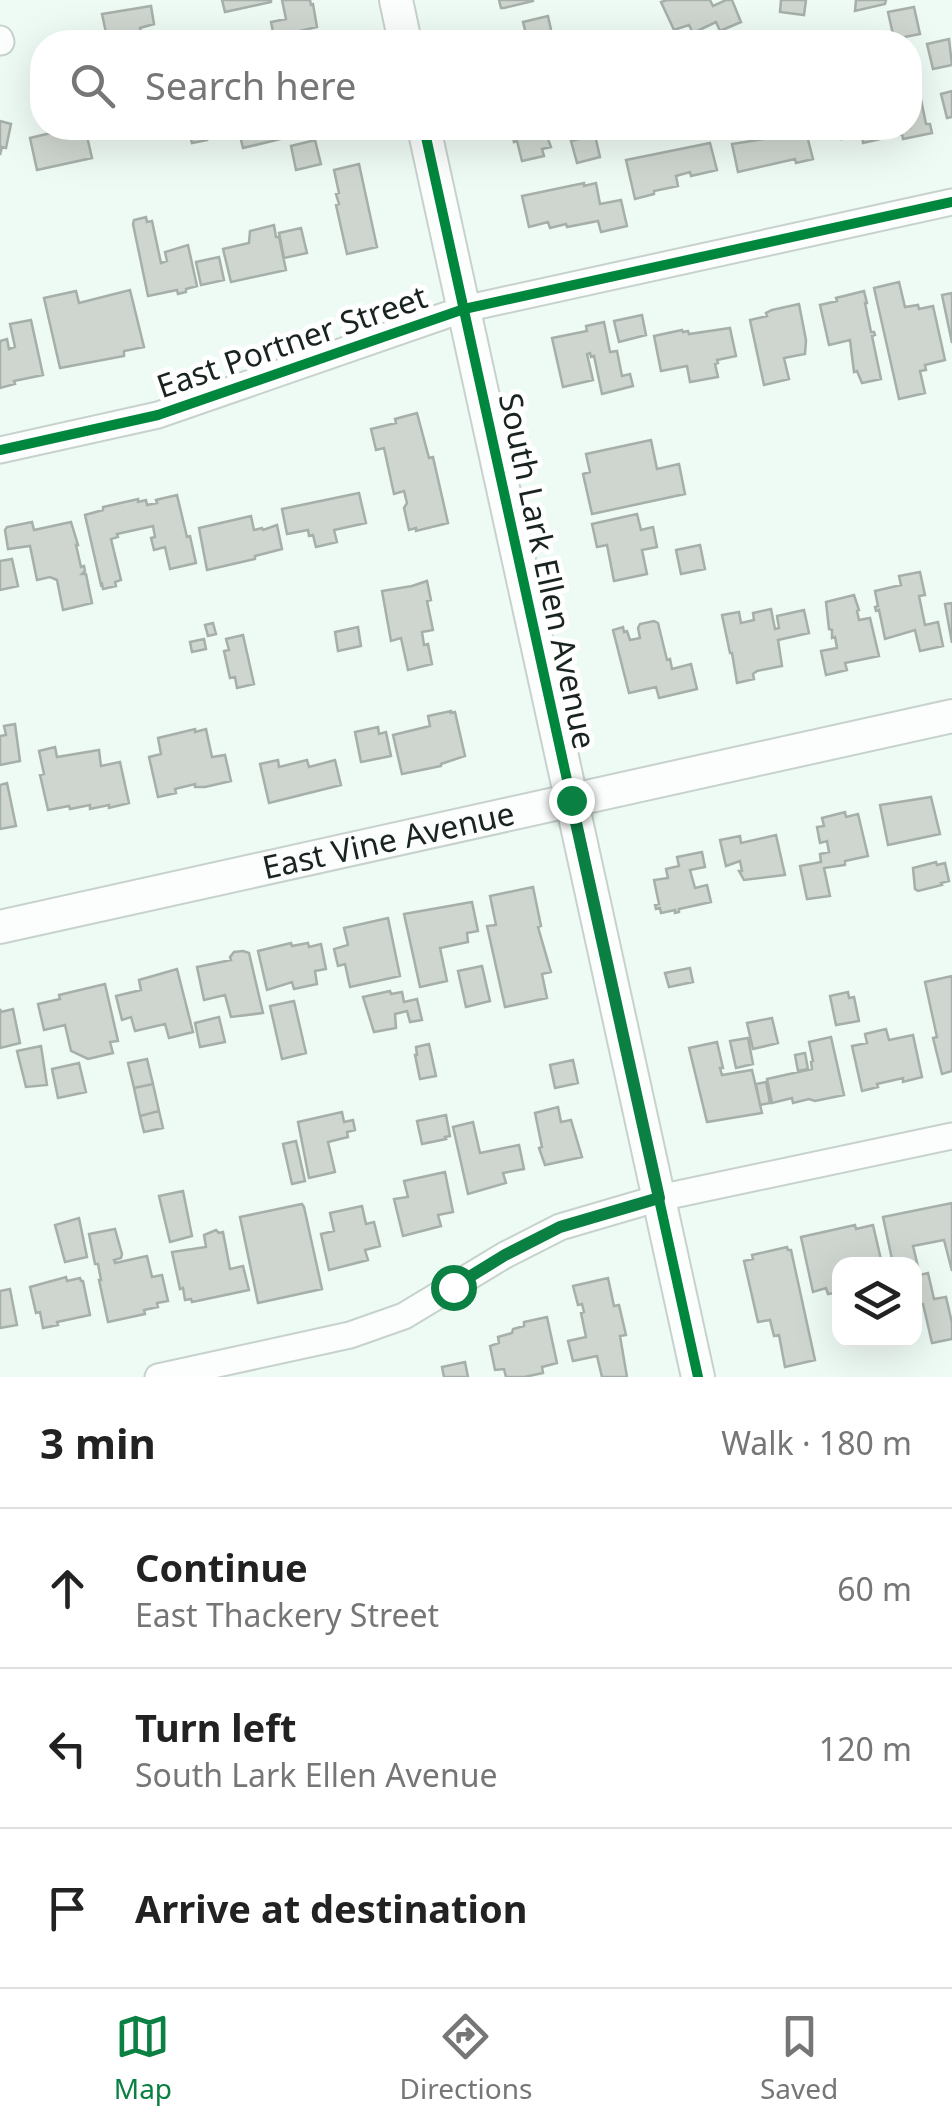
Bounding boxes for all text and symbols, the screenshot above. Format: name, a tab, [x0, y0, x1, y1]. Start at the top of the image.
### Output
search box	[30, 30, 922, 140]
icon: search	[65, 58, 120, 113]
text: Search here	[145, 59, 356, 111]
street label: East Portner Street	[151, 274, 432, 407]
street label: South Lark Ellen Avenue	[490, 389, 607, 752]
route end	[549, 778, 595, 824]
street label: East Vine Avenue	[258, 791, 518, 888]
map controls	[832, 1257, 922, 1347]
button: layers	[832, 1257, 922, 1347]
route start	[431, 1265, 477, 1311]
text: 3 min	[40, 1414, 156, 1471]
text: Walk · 180 m	[721, 1421, 912, 1464]
text: Continue	[135, 1541, 308, 1593]
icon: ahead	[40, 1561, 95, 1616]
text: 60 m	[837, 1567, 912, 1610]
text: East Thackery Street	[135, 1593, 439, 1636]
text: Turn left	[135, 1701, 297, 1753]
icon: left	[40, 1721, 95, 1776]
text: 120 m	[819, 1727, 912, 1770]
text: South Lark Ellen Avenue	[135, 1753, 498, 1796]
icon: arrive	[40, 1881, 95, 1936]
text: Arrive at destination	[135, 1882, 527, 1934]
tab: Map	[114, 2009, 172, 2107]
tab: Directions	[400, 2009, 532, 2107]
tab: Saved	[760, 2009, 838, 2107]

